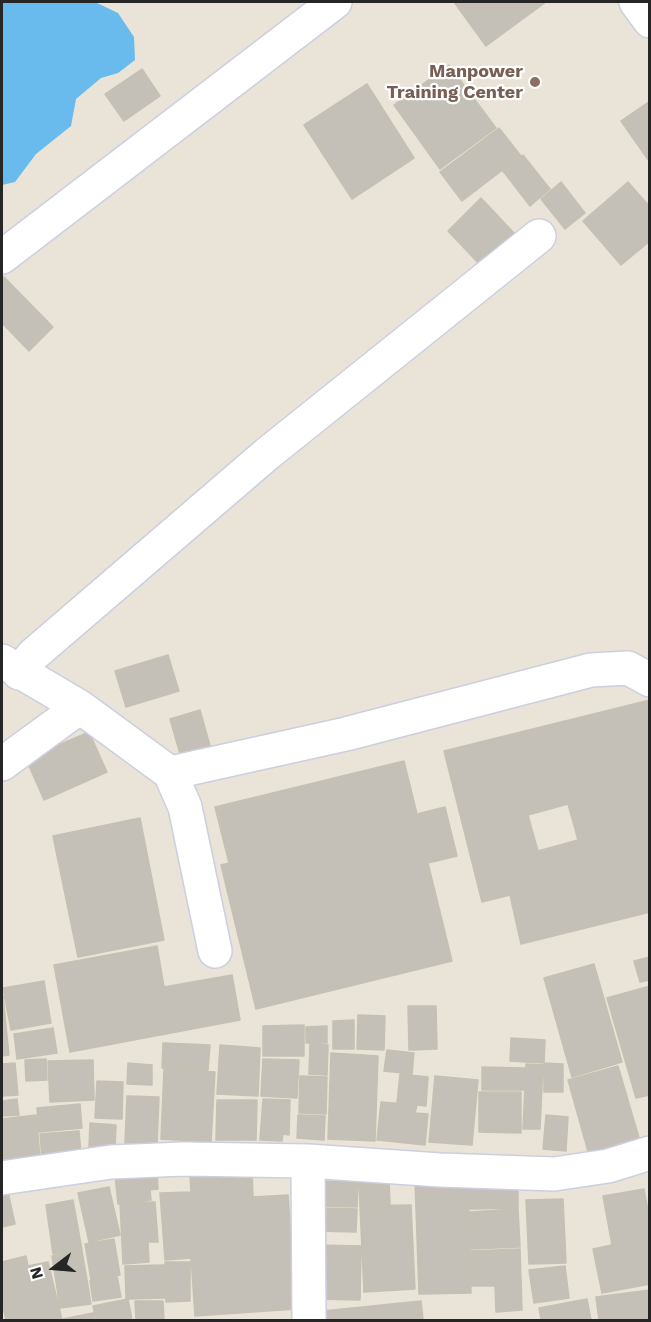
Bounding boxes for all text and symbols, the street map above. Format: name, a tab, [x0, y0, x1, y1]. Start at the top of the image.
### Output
place label: Manpower Training Center	[386, 61, 523, 104]
marker: Manpower Training Center	[528, 75, 542, 89]
north arrow	[24, 1238, 84, 1298]
text: N	[25, 1265, 47, 1281]

